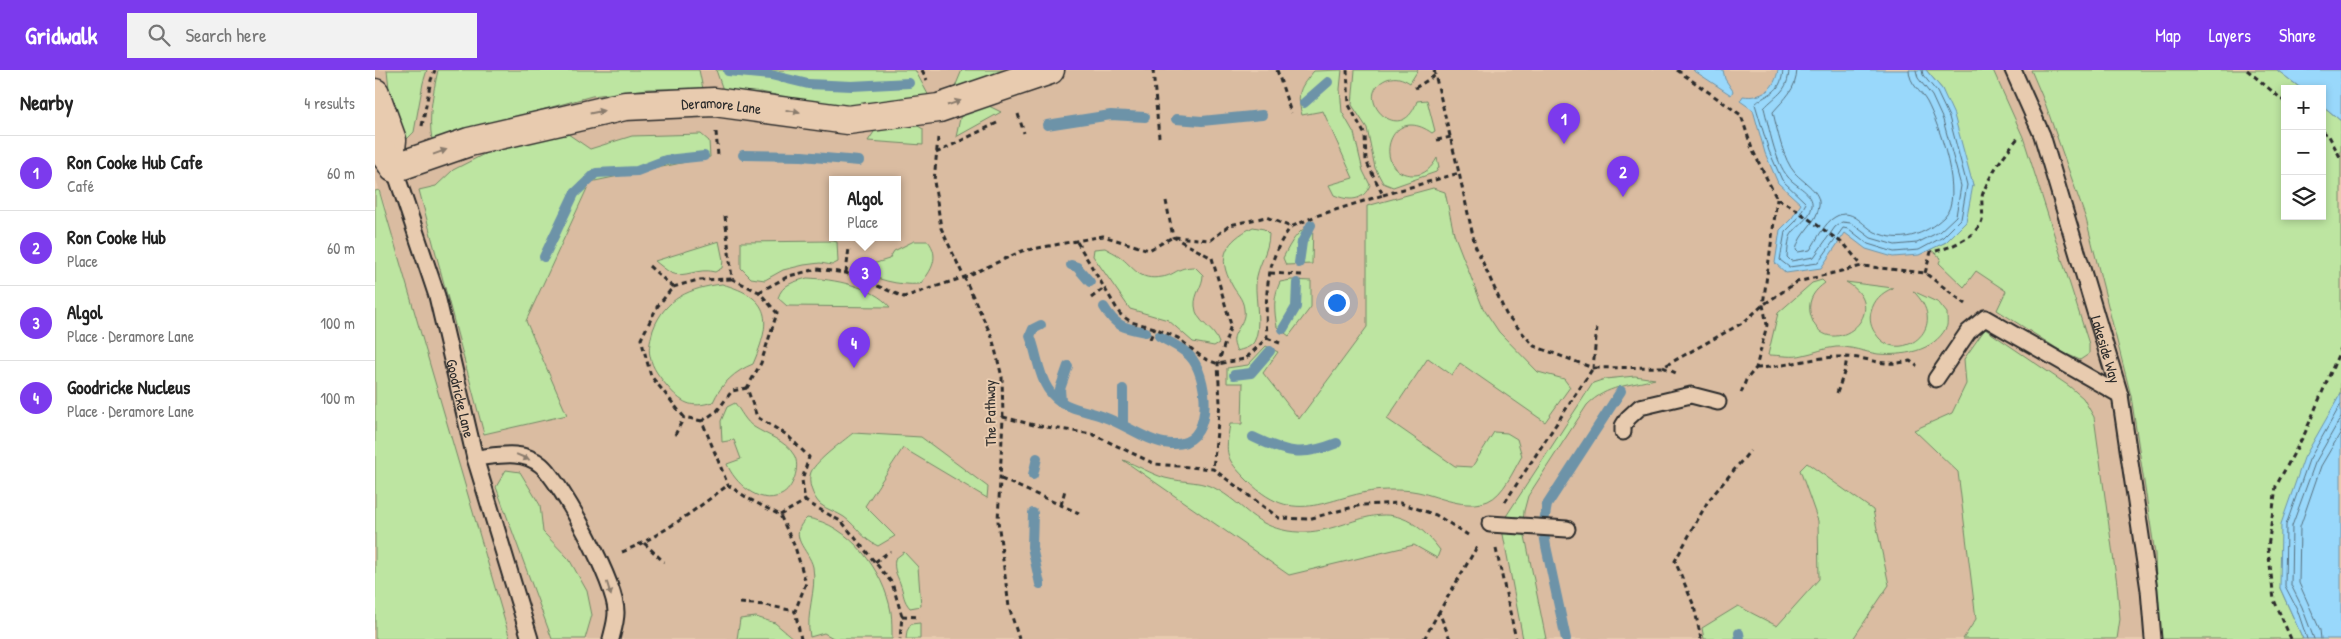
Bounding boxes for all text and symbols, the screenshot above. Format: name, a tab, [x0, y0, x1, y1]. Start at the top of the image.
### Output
search box	[127, 13, 477, 58]
text: Gridwalk	[25, 19, 97, 51]
icon: search	[145, 21, 173, 49]
text: Search here	[185, 22, 267, 48]
text: Map	[2155, 23, 2181, 48]
text: Layers	[2209, 23, 2251, 48]
text: Share	[2279, 23, 2316, 48]
map controls	[2281, 85, 2326, 220]
button: +	[2281, 85, 2326, 130]
text: Nearby	[20, 88, 73, 117]
street label: Deramore Lane	[681, 91, 763, 119]
text: 4 results	[304, 92, 355, 114]
one-way arrow	[946, 99, 961, 106]
pin: 1	[1548, 103, 1580, 144]
one-way arrow	[590, 108, 605, 116]
one-way arrow	[786, 108, 802, 116]
button: −	[2281, 130, 2326, 175]
one-way arrow	[433, 148, 448, 156]
text: Ron Cooke Hub Cafe	[67, 149, 203, 175]
pin: 2	[1607, 156, 1639, 197]
text: 1	[33, 162, 39, 184]
text: 60 m	[327, 162, 355, 184]
text: Café	[67, 175, 94, 197]
button: layers	[2281, 175, 2326, 220]
popup	[829, 176, 901, 241]
text: Algol	[847, 185, 883, 211]
text: Place	[847, 211, 878, 233]
text: Ron Cooke Hub	[67, 224, 166, 250]
text: 2	[32, 237, 40, 259]
text: 60 m	[327, 237, 355, 259]
text: Place	[67, 250, 98, 272]
pin: 3	[849, 257, 881, 298]
your location	[1324, 290, 1350, 316]
text: Algol	[67, 299, 103, 325]
text: 3	[32, 312, 40, 334]
text: 100 m	[320, 312, 355, 334]
street label: Lakeside Way	[2086, 313, 2126, 386]
text: Place · Deramore Lane	[67, 325, 194, 347]
pin: 4	[838, 327, 870, 368]
street label: Goodricke Lane	[442, 357, 480, 440]
text: Goodricke Nucleus	[67, 374, 190, 400]
street label: The Pathway	[979, 380, 1001, 446]
text: 4	[33, 387, 39, 409]
text: 100 m	[320, 387, 355, 409]
text: Place · Deramore Lane	[67, 400, 194, 422]
one-way arrow	[516, 453, 531, 461]
one-way arrow	[606, 582, 614, 597]

